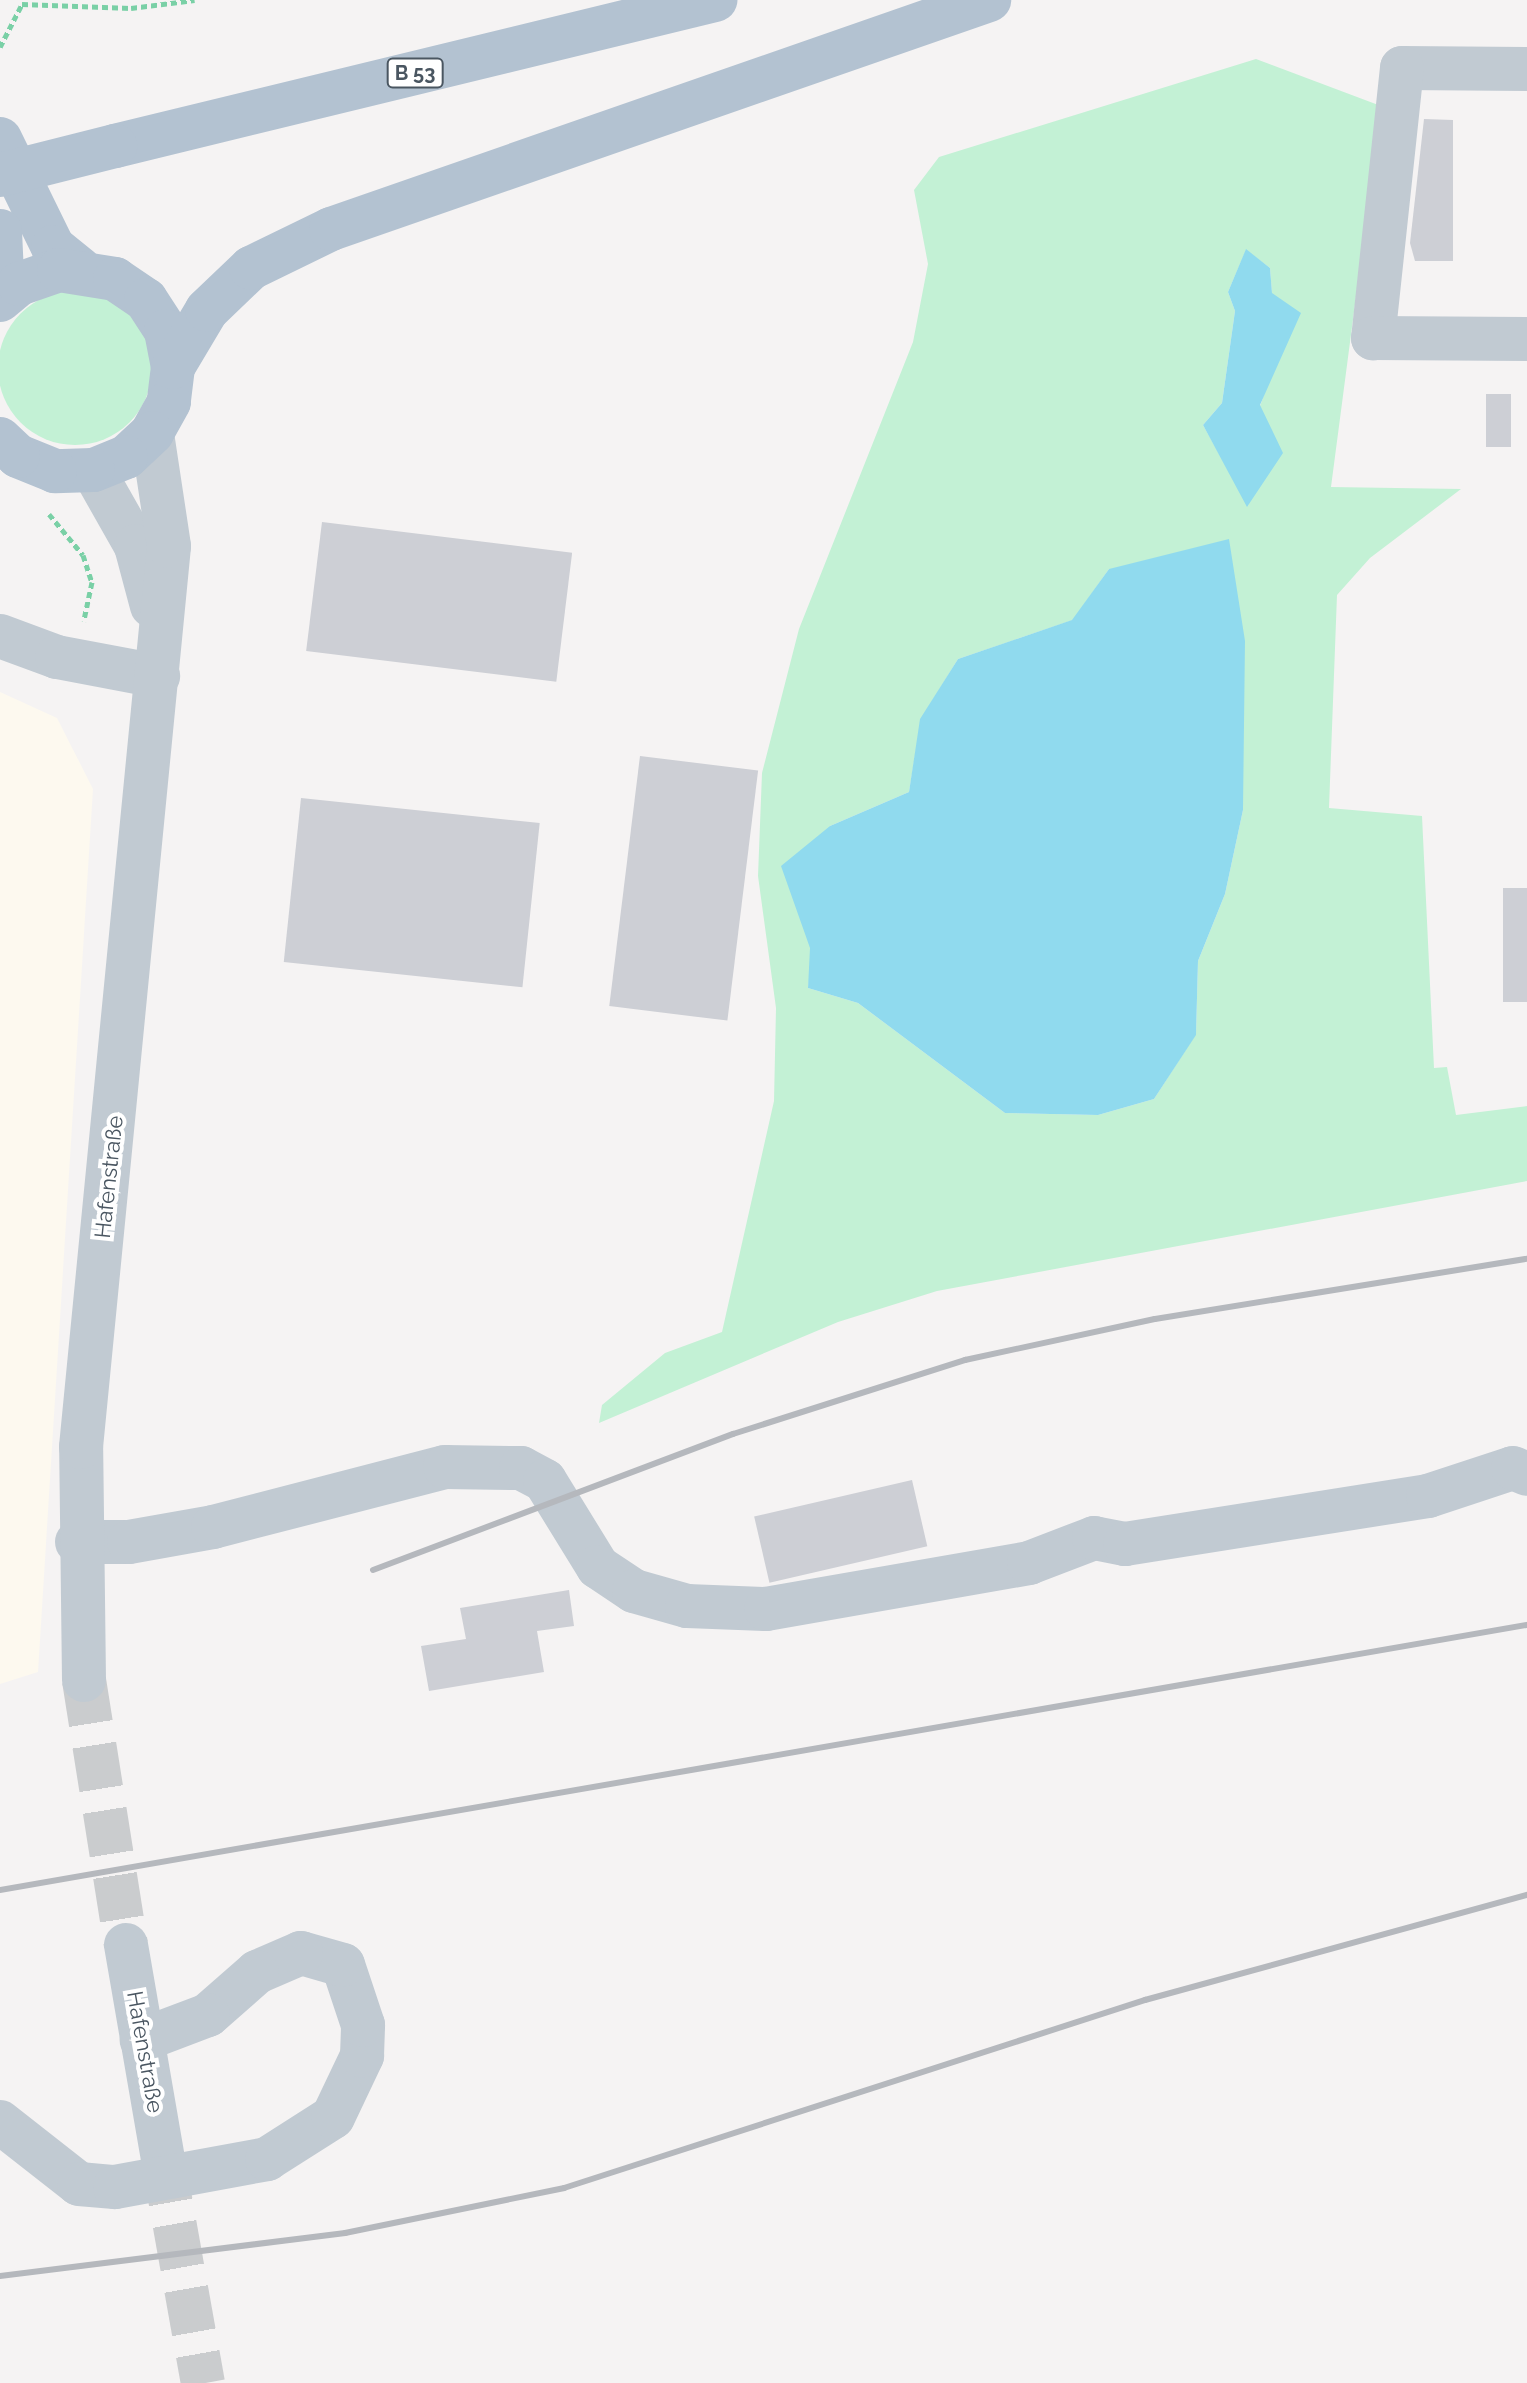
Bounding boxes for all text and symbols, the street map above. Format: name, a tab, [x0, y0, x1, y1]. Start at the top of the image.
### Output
road number: B 53	[385, 57, 445, 89]
street label: Hafenstraße	[89, 1114, 129, 1240]
street label: Hafenstraße	[121, 1989, 169, 2115]

